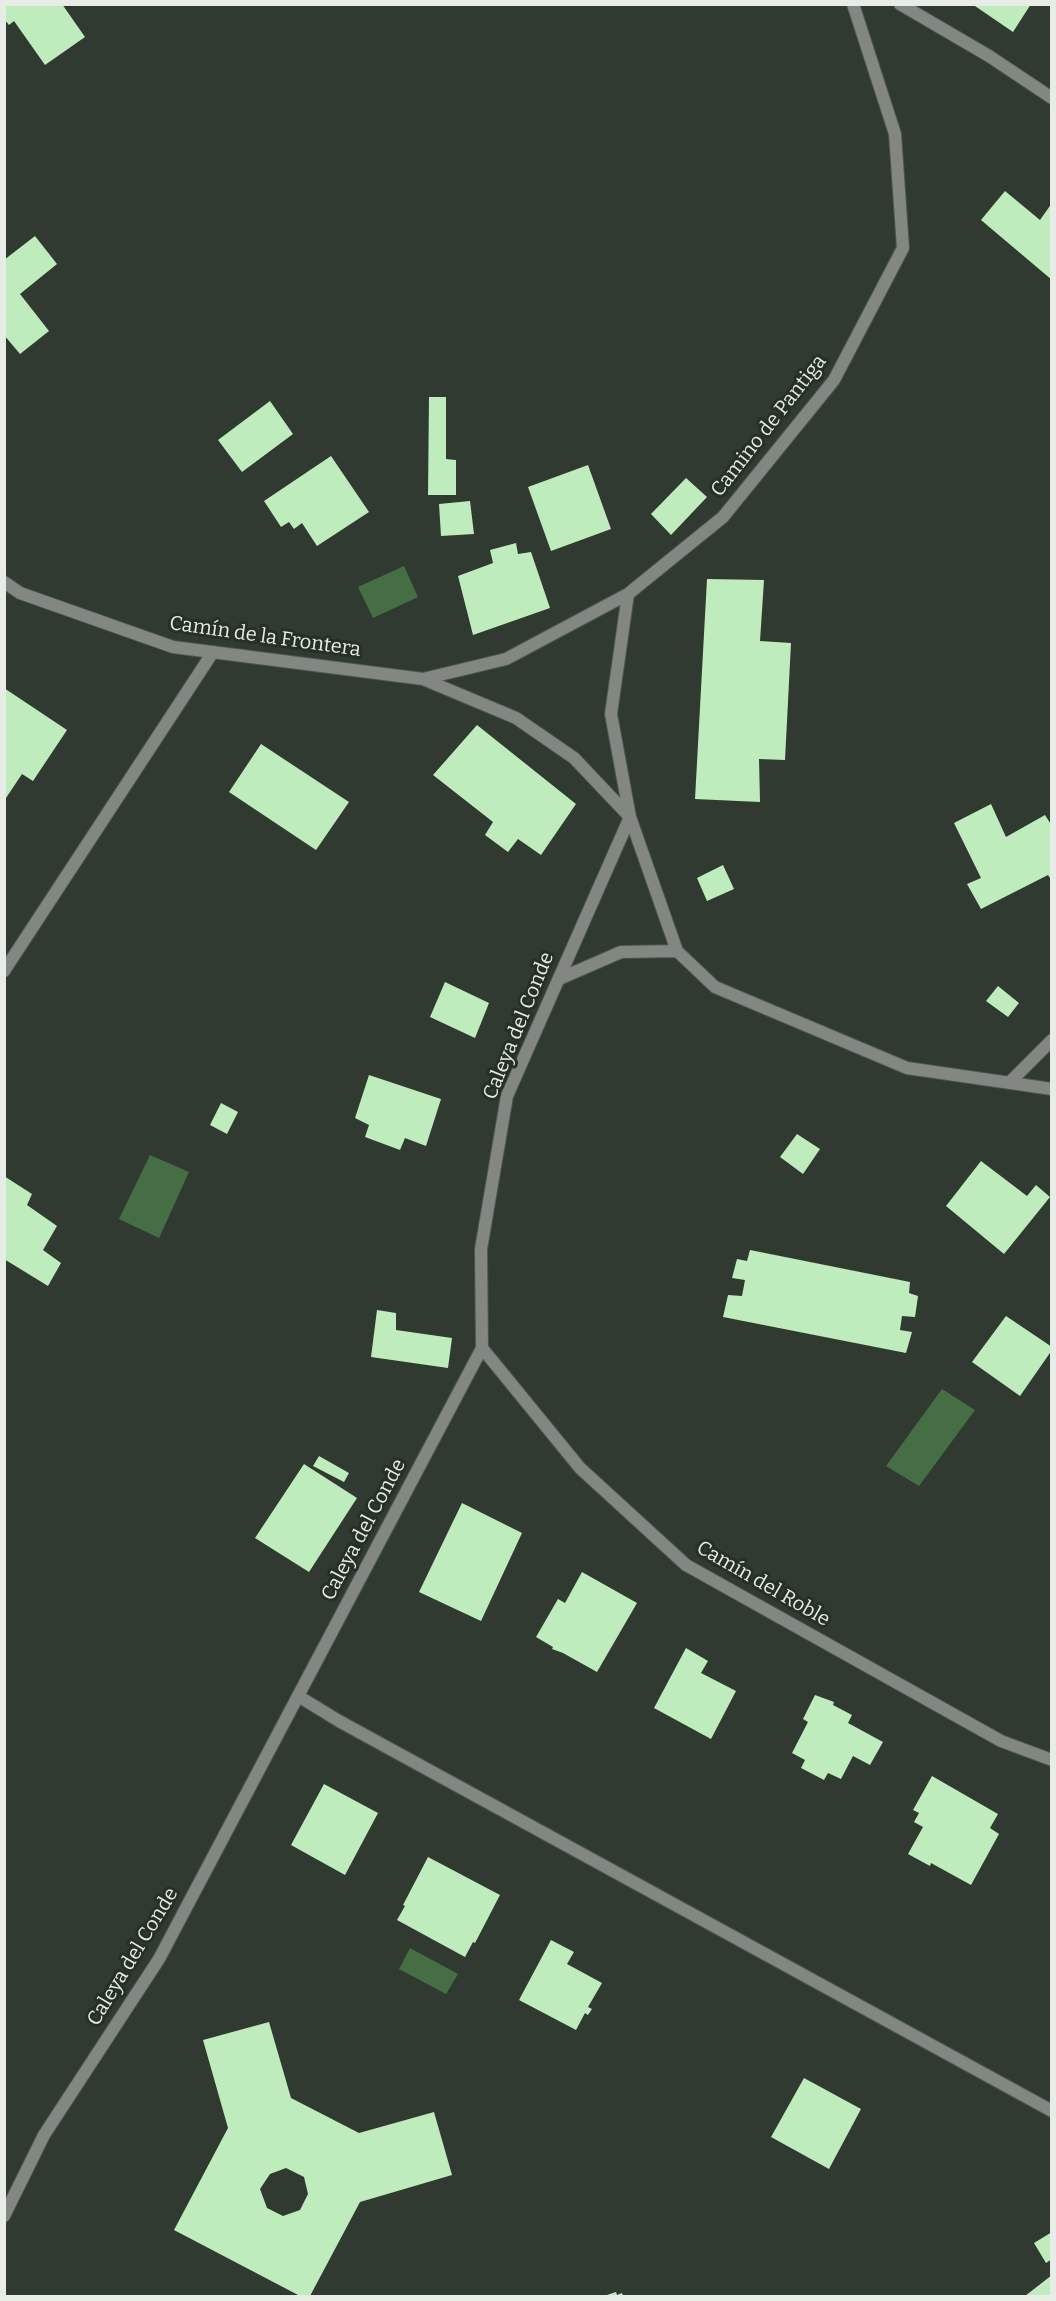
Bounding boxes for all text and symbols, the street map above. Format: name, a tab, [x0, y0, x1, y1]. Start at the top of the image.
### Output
street label: Camino de Pantiga	[706, 350, 832, 502]
street label: Camín de la Frontera	[168, 612, 362, 662]
street label: Caleya del Conde	[479, 949, 559, 1103]
street label: Caleya del Conde	[317, 1455, 411, 1605]
street label: Camín del Roble	[692, 1536, 834, 1632]
street label: Caleya del Conde	[82, 1884, 184, 2030]

